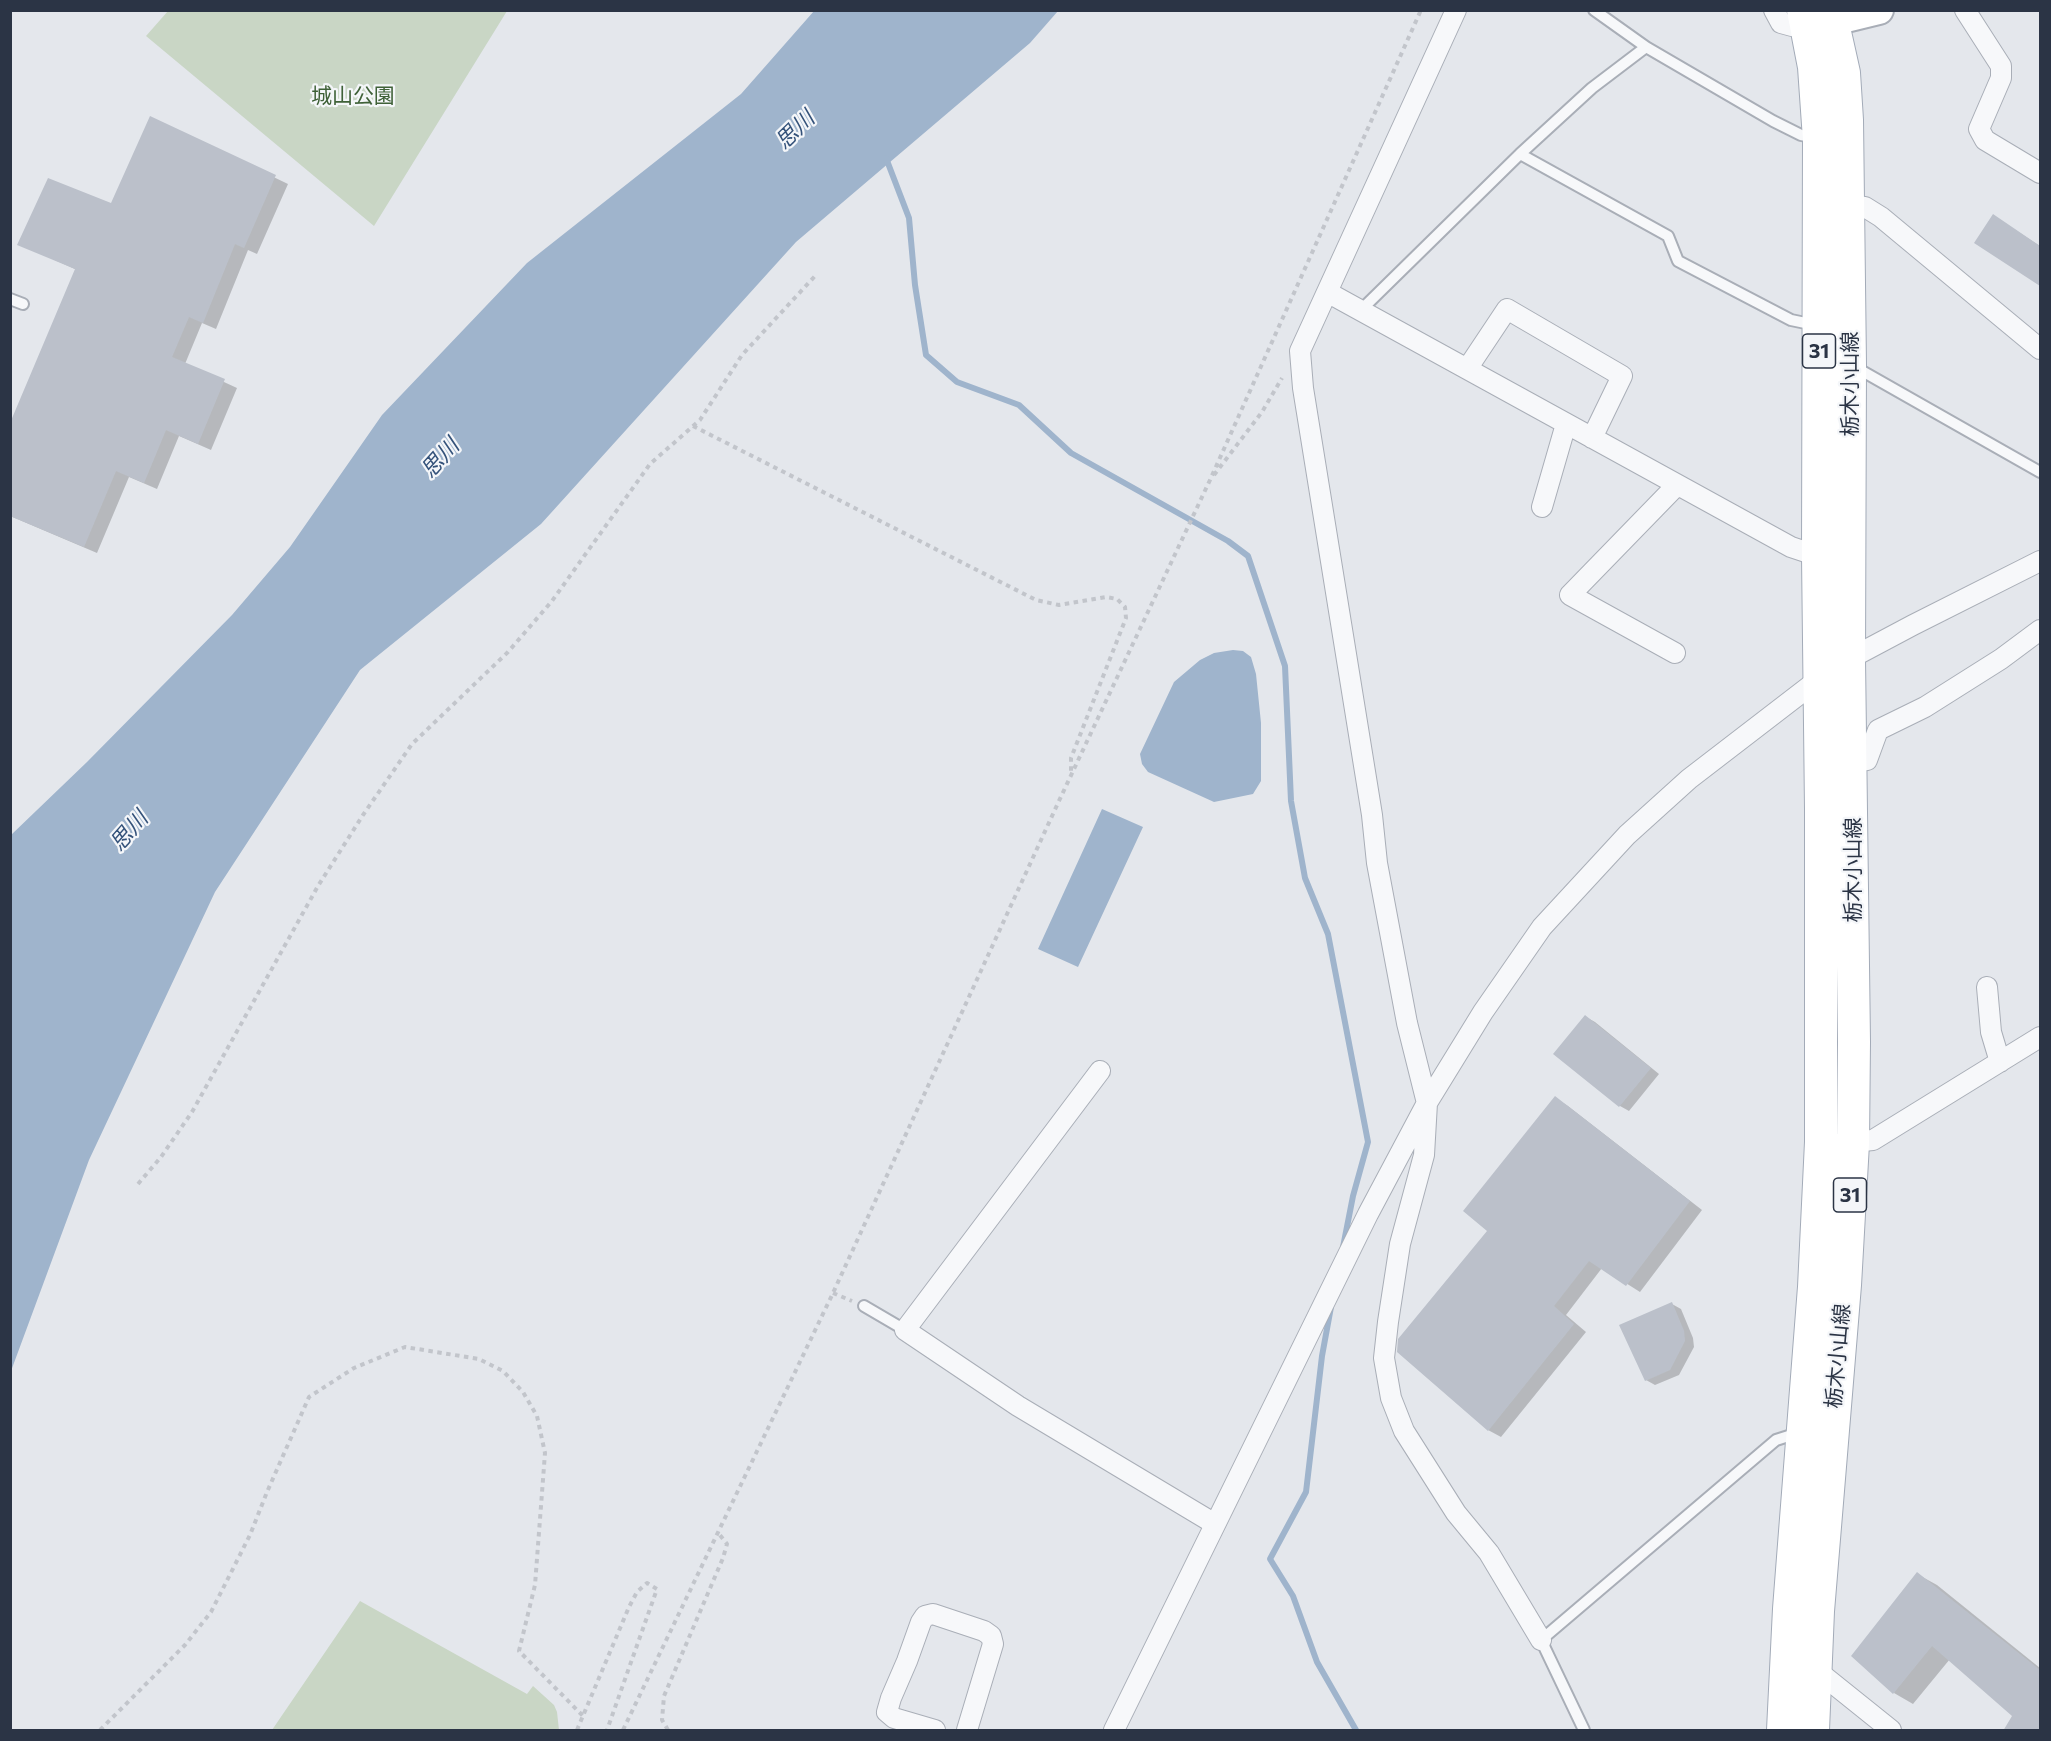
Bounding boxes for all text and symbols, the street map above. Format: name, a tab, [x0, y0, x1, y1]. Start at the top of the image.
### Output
park label: 城山公園	[311, 83, 395, 109]
water label: 思川	[770, 105, 820, 155]
street label: 栃木小山線	[1837, 332, 1863, 436]
road number: 31	[1802, 334, 1836, 368]
water label: 思川	[415, 433, 465, 483]
water label: 思川	[105, 806, 153, 856]
street label: 栃木小山線	[1840, 818, 1866, 922]
road number: 31	[1834, 1178, 1866, 1212]
street label: 栃木小山線	[1821, 1303, 1855, 1409]

